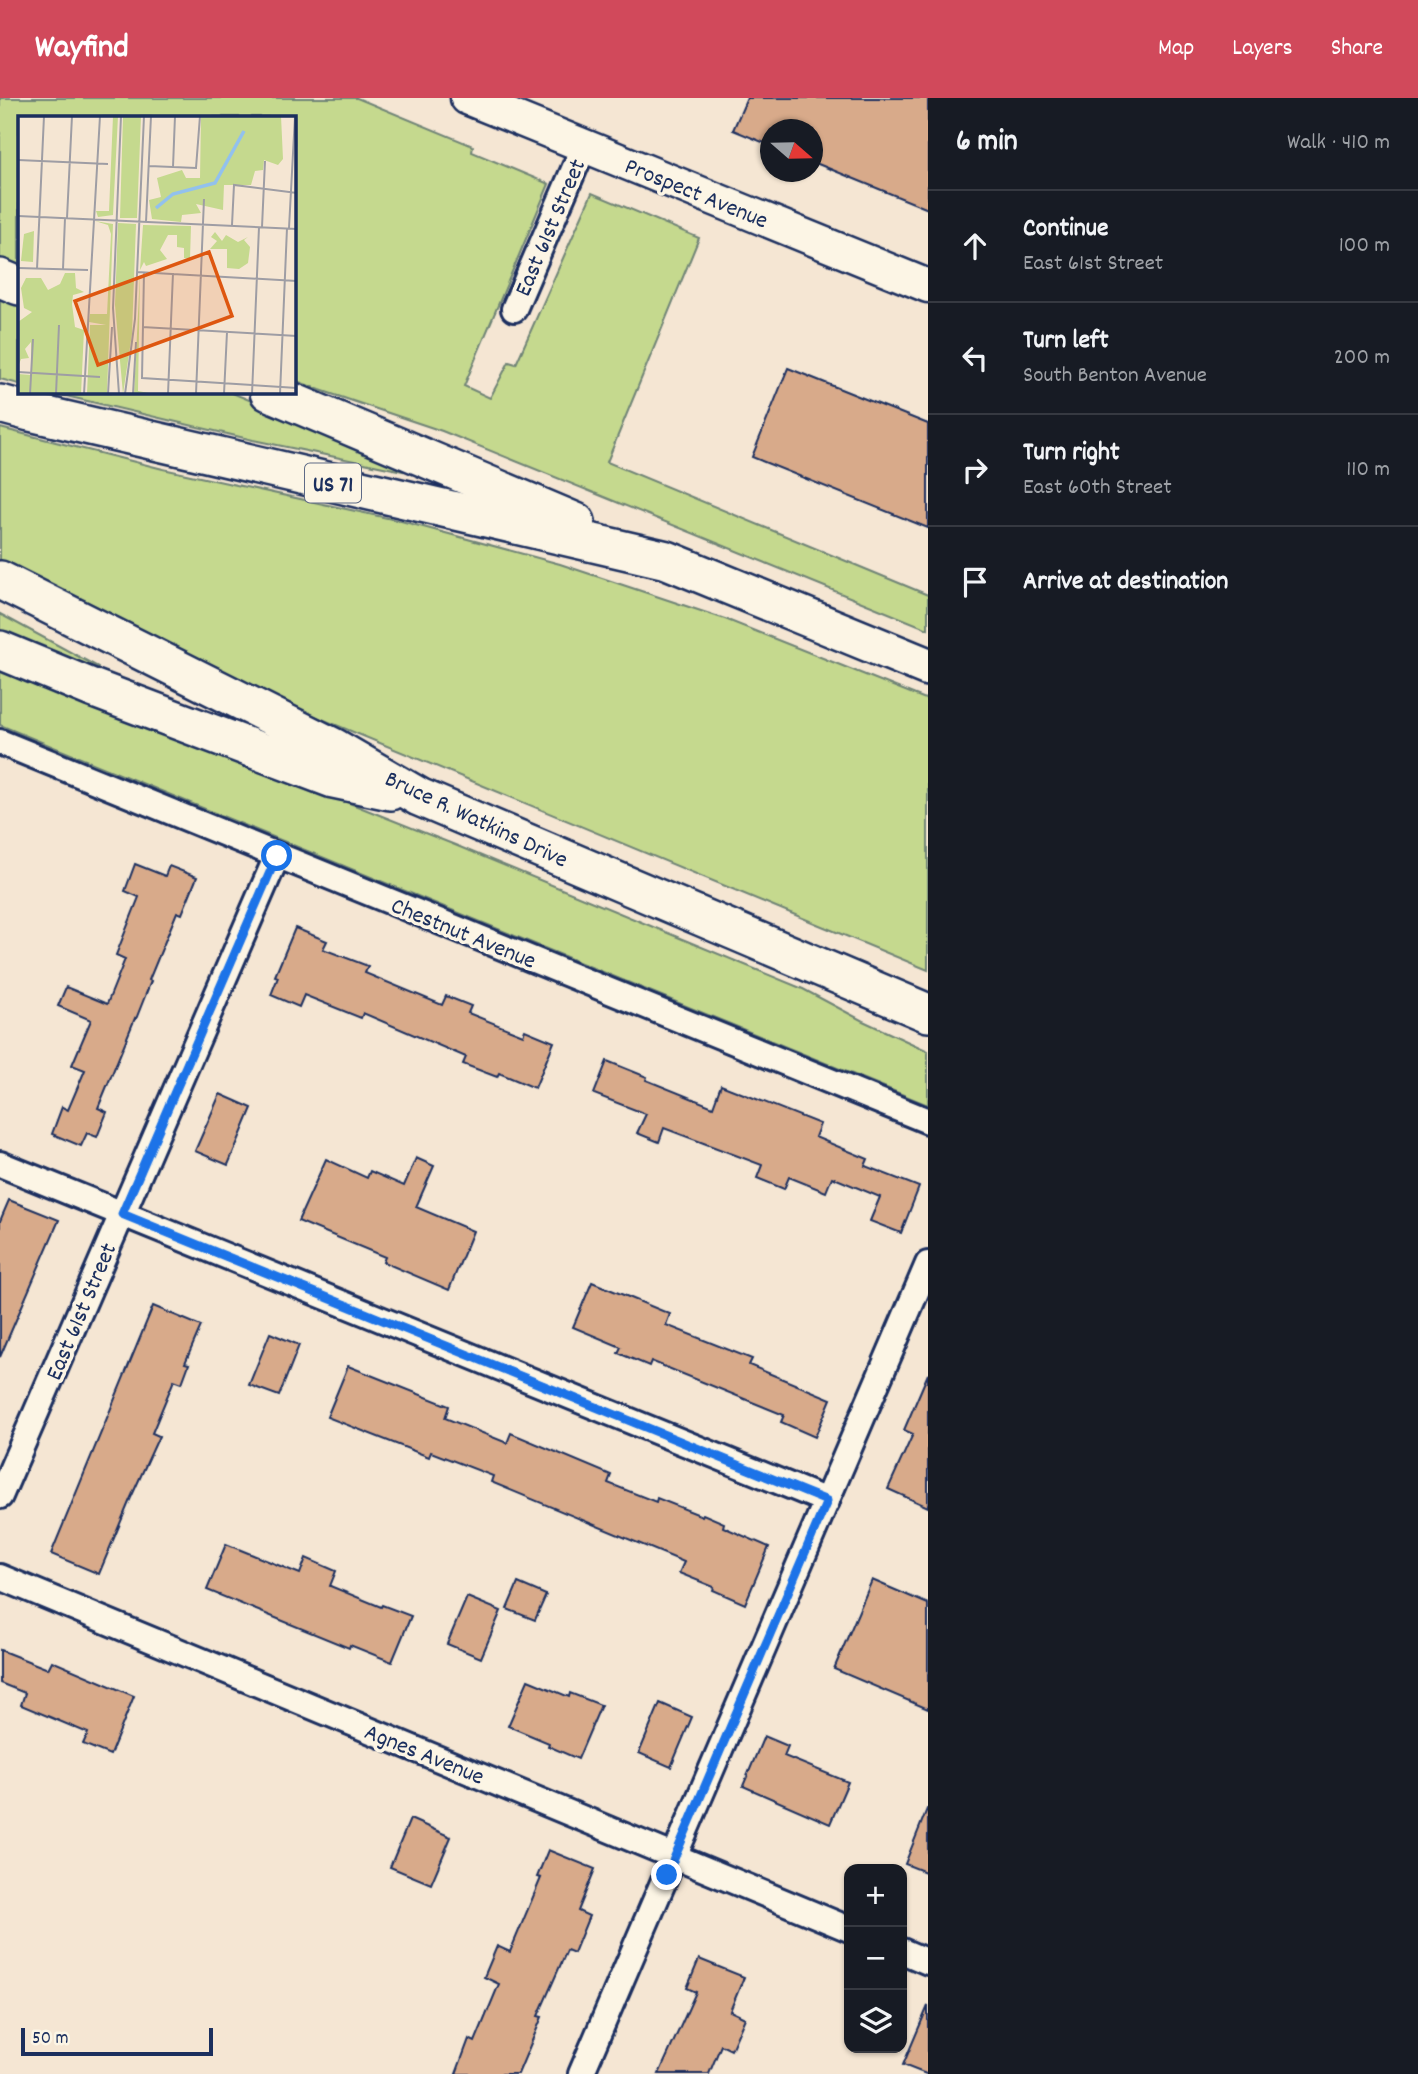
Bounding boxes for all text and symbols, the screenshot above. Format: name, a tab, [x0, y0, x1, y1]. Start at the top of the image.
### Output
text: Wayfind	[35, 26, 129, 73]
text: Map	[1158, 32, 1194, 66]
text: Layers	[1232, 32, 1293, 66]
text: Share	[1331, 32, 1383, 66]
inset map	[18, 116, 296, 394]
north arrow	[760, 119, 823, 182]
text: 6 min	[956, 122, 1018, 165]
text: Walk · 410 m	[1287, 127, 1390, 160]
street label: Prospect Avenue	[619, 151, 773, 239]
street label: East 61st Street	[508, 154, 596, 302]
text: Continue	[1023, 211, 1108, 248]
icon: ahead	[956, 227, 994, 265]
text: 100 m	[1339, 230, 1390, 263]
text: East 61st Street	[1023, 248, 1163, 281]
text: Turn left	[1023, 323, 1109, 360]
icon: left	[956, 339, 994, 377]
text: 200 m	[1334, 342, 1390, 375]
text: South Benton Avenue	[1023, 360, 1207, 393]
text: Turn right	[1023, 435, 1120, 472]
icon: right	[956, 451, 994, 489]
text: 110 m	[1346, 454, 1390, 487]
road number: US 71	[305, 464, 361, 502]
text: East 60th Street	[1023, 472, 1172, 505]
icon: arrive	[956, 563, 994, 601]
text: Arrive at destination	[1023, 564, 1228, 601]
street label: Bruce R. Watkins Drive	[379, 763, 573, 878]
route start	[261, 840, 292, 871]
street label: Chestnut Avenue	[385, 890, 541, 979]
street label: East 61st Street	[39, 1238, 127, 1386]
street label: Agnes Avenue	[359, 1716, 489, 1795]
route end	[651, 1859, 682, 1890]
map controls	[844, 1864, 907, 2053]
button: +	[844, 1864, 907, 1927]
button: −	[844, 1927, 907, 1990]
button: layers	[844, 1990, 907, 2053]
scale bar	[21, 2025, 214, 2057]
text: 50 m	[32, 2026, 69, 2053]

